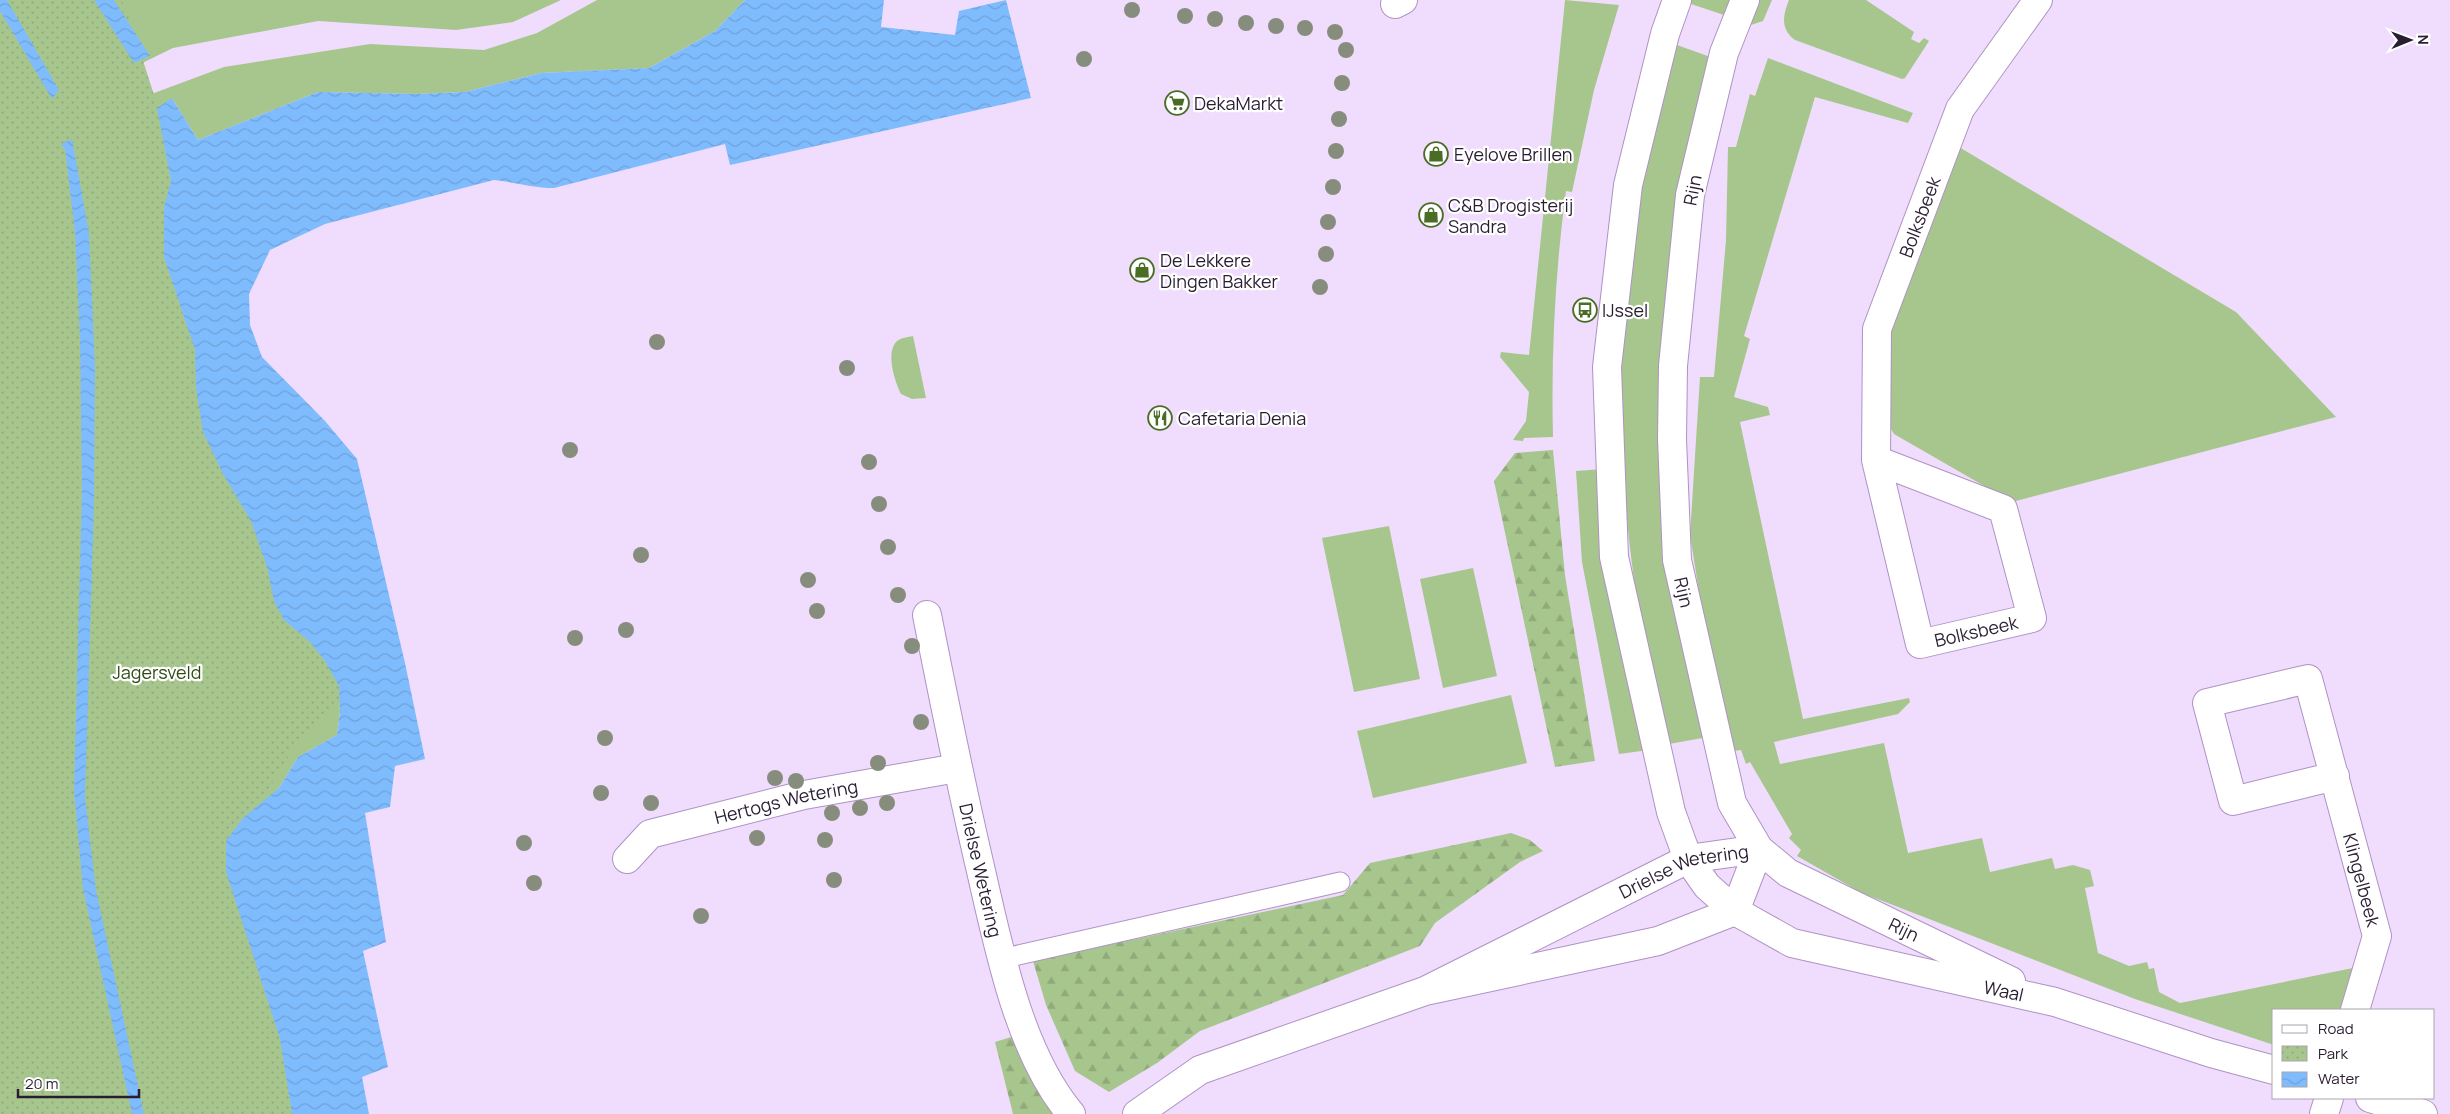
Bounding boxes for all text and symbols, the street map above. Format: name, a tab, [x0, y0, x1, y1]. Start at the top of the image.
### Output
north arrow	[2385, 15, 2435, 65]
text: N	[2414, 35, 2433, 45]
supermarket icon: DekaMarkt	[1164, 90, 1190, 116]
place label: DekaMarkt	[1194, 91, 1283, 115]
shop icon: Eyelove Brillen	[1423, 141, 1449, 167]
place label: Eyelove Brillen	[1454, 142, 1572, 166]
street label: Bolksbeek	[1893, 172, 1946, 261]
street label: Rijn	[1677, 173, 1707, 207]
place label: C&B Drogisterij Sandra	[1448, 193, 1573, 238]
shop icon: C&B Drogisterij Sandra	[1418, 202, 1444, 228]
place label: De Lekkere Dingen Bakker	[1160, 248, 1278, 293]
shop icon: De Lekkere Dingen Bakker	[1129, 257, 1155, 283]
bus stop icon: IJssel	[1572, 297, 1598, 323]
place label: IJssel	[1602, 298, 1648, 322]
restaurant icon: Cafetaria Denia	[1147, 405, 1173, 431]
place label: Cafetaria Denia	[1178, 406, 1306, 430]
street label: Rijn	[1669, 575, 1699, 610]
street label: Bolksbeek	[1932, 610, 2021, 652]
park label: Jagersveld	[113, 660, 201, 684]
street label: Hertogs Wetering	[712, 774, 860, 829]
street label: Drielse Wetering	[954, 801, 1008, 940]
street label: Klingelbeek	[2338, 830, 2386, 930]
street label: Drielse Wetering	[1615, 839, 1750, 904]
street label: Rijn	[1885, 912, 1923, 947]
street label: Waal	[1981, 974, 2026, 1007]
legend	[2272, 1009, 2435, 1099]
text: Road	[2318, 1018, 2354, 1039]
text: Park	[2318, 1043, 2348, 1064]
scale bar	[18, 1066, 139, 1098]
text: Water	[2318, 1068, 2360, 1089]
text: 20 m	[25, 1073, 58, 1094]

